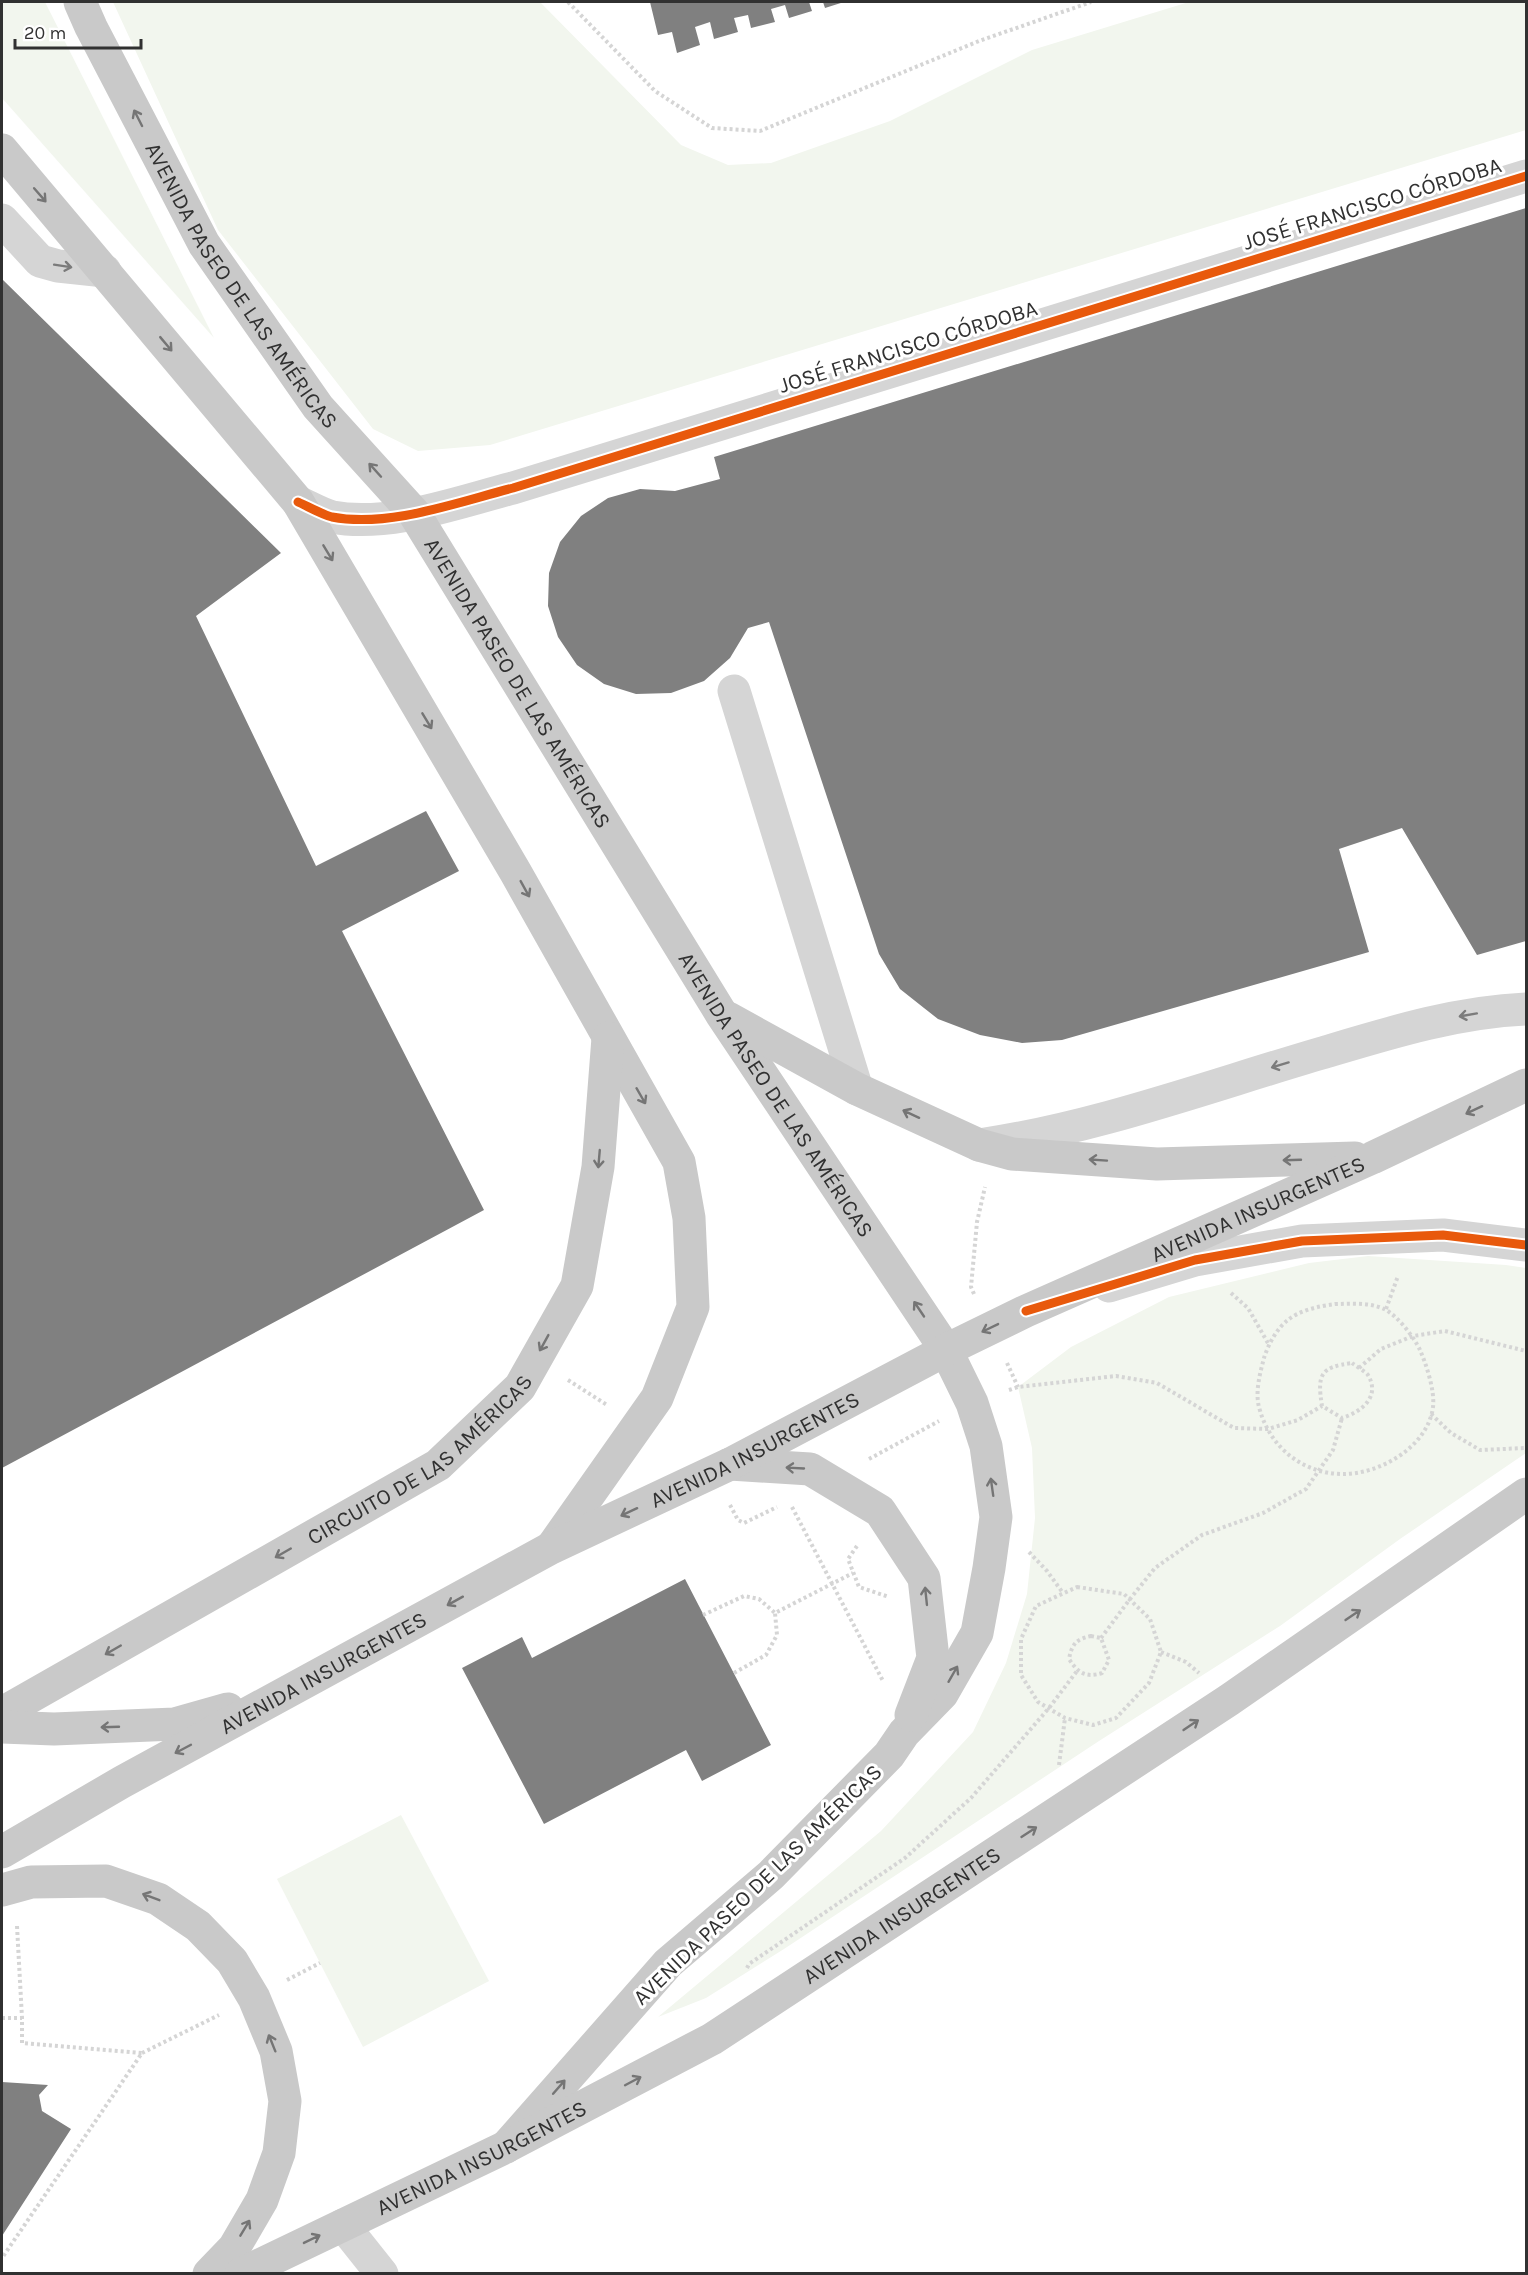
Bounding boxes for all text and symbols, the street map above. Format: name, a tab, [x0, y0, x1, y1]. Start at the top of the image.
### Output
scale bar	[15, 12, 141, 50]
text: 20 m	[24, 22, 66, 44]
one-way arrow	[132, 109, 144, 127]
street label: AVENIDA PASEO DE LAS AMÉRICAS	[139, 138, 343, 434]
street label: JOSÉ FRANCISCO CÓRDOBA	[1240, 151, 1505, 256]
one-way arrow	[33, 187, 46, 203]
one-way arrow	[52, 260, 72, 271]
street label: JOSÉ FRANCISCO CÓRDOBA	[776, 294, 1041, 399]
one-way arrow	[159, 335, 172, 351]
one-way arrow	[368, 462, 382, 477]
street label: AVENIDA PASEO DE LAS AMÉRICAS	[418, 533, 616, 833]
one-way arrow	[322, 544, 334, 561]
one-way arrow	[421, 712, 433, 729]
one-way arrow	[519, 880, 531, 897]
street label: AVENIDA PASEO DE LAS AMÉRICAS	[673, 948, 879, 1242]
one-way arrow	[1459, 1010, 1479, 1021]
one-way arrow	[1271, 1060, 1290, 1071]
one-way arrow	[635, 1087, 647, 1104]
one-way arrow	[1465, 1104, 1483, 1116]
one-way arrow	[902, 1107, 920, 1119]
one-way arrow	[593, 1148, 604, 1168]
street label: AVENIDA INSURGENTES	[1147, 1151, 1369, 1268]
one-way arrow	[1088, 1154, 1108, 1165]
one-way arrow	[1283, 1154, 1303, 1166]
one-way arrow	[913, 1301, 925, 1318]
one-way arrow	[981, 1323, 999, 1335]
one-way arrow	[538, 1334, 550, 1351]
street label: CIRCUITO DE LAS AMÉRICAS	[303, 1370, 538, 1551]
street label: AVENIDA INSURGENTES	[646, 1386, 864, 1514]
one-way arrow	[786, 1463, 806, 1474]
one-way arrow	[986, 1478, 997, 1497]
one-way arrow	[620, 1506, 638, 1518]
one-way arrow	[274, 1548, 291, 1560]
one-way arrow	[920, 1587, 931, 1607]
one-way arrow	[447, 1596, 465, 1607]
street label: AVENIDA INSURGENTES	[216, 1606, 431, 1740]
one-way arrow	[1344, 1609, 1360, 1621]
one-way arrow	[105, 1644, 122, 1656]
one-way arrow	[947, 1666, 959, 1683]
one-way arrow	[1183, 1719, 1199, 1731]
one-way arrow	[101, 1721, 121, 1733]
one-way arrow	[175, 1743, 192, 1755]
street label: AVENIDA PASEO DE LAS AMÉRICAS	[627, 1758, 887, 2011]
one-way arrow	[1020, 1826, 1037, 1838]
street label: AVENIDA INSURGENTES	[798, 1841, 1006, 1990]
one-way arrow	[143, 1891, 161, 1902]
one-way arrow	[266, 2034, 277, 2052]
one-way arrow	[623, 2075, 641, 2086]
one-way arrow	[552, 2080, 566, 2095]
street label: AVENIDA INSURGENTES	[372, 2095, 591, 2221]
one-way arrow	[240, 2220, 252, 2237]
one-way arrow	[303, 2233, 321, 2245]

